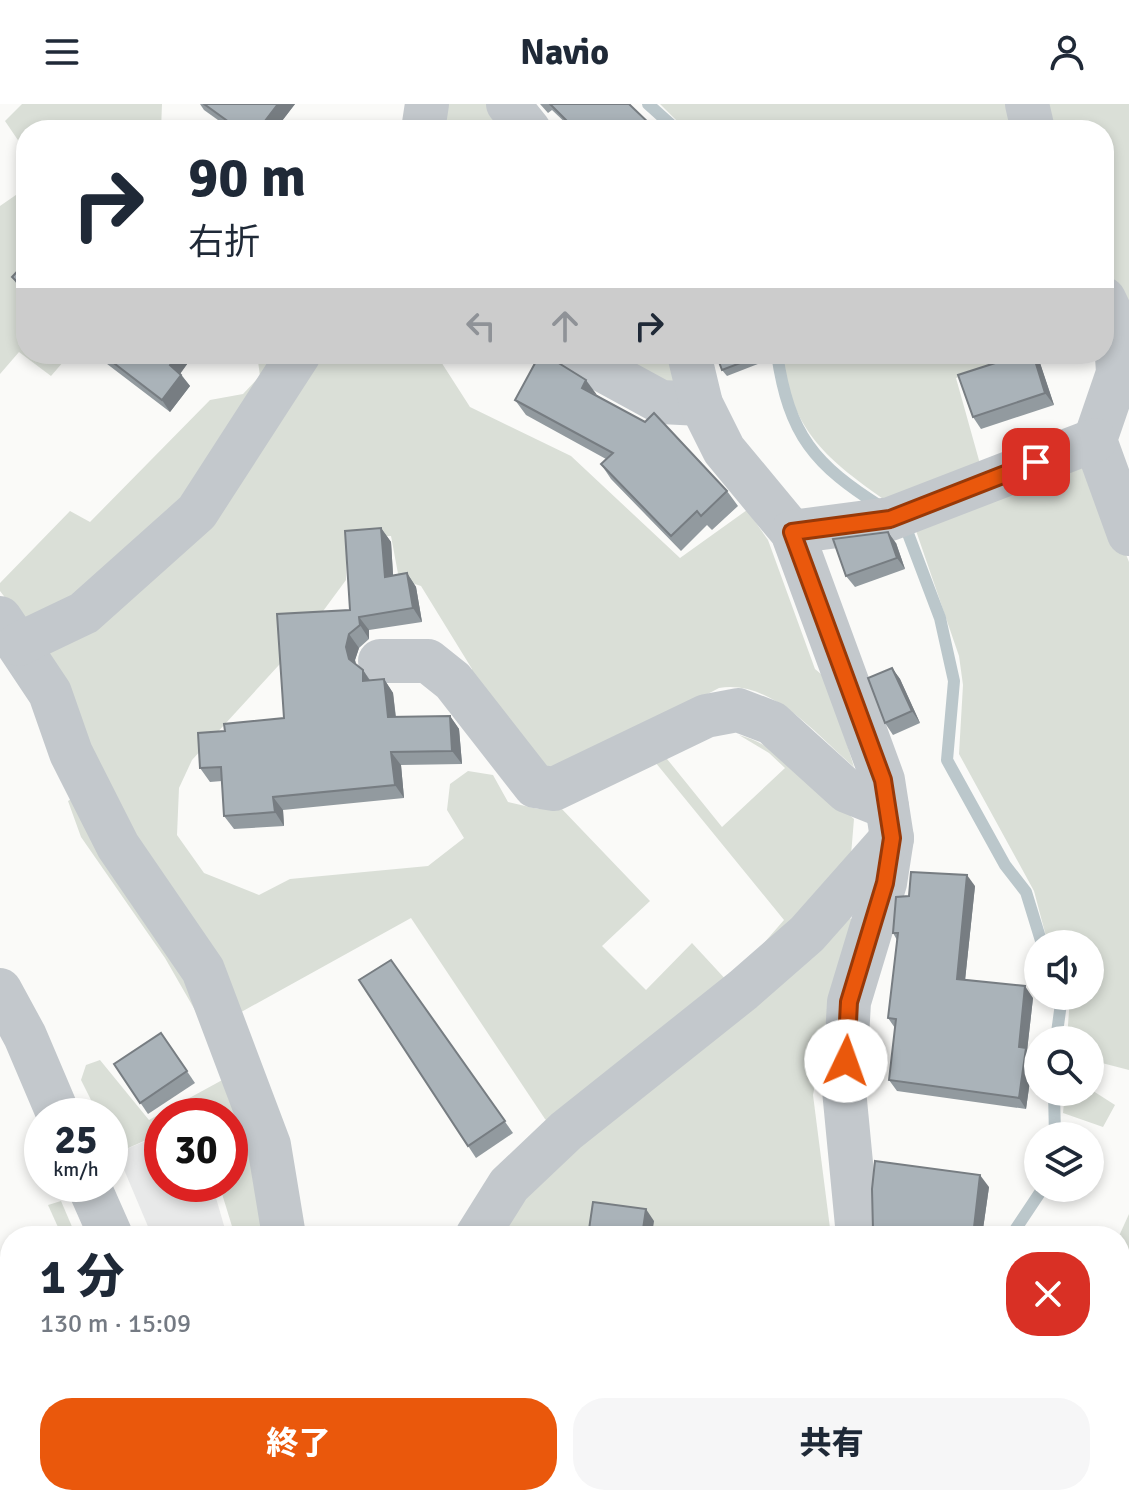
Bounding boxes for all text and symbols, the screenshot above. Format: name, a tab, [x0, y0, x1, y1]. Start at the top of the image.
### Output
icon: menu	[40, 30, 84, 74]
text: Navio	[520, 30, 609, 75]
icon: person	[1045, 30, 1089, 74]
text: 90 m	[188, 143, 306, 212]
icon: right	[56, 152, 160, 256]
text: 右折	[188, 220, 260, 265]
icon: left	[459, 304, 503, 348]
icon: ahead	[543, 304, 587, 348]
icon: right	[627, 304, 671, 348]
pin	[1002, 428, 1070, 496]
icon: arrive	[1014, 440, 1058, 484]
map controls	[1024, 930, 1104, 1202]
button: sound	[1024, 930, 1104, 1010]
position arrow	[804, 1019, 888, 1103]
button: search	[1024, 1026, 1104, 1106]
speed limit sign: 30	[144, 1098, 248, 1202]
text: 25	[54, 1115, 98, 1165]
button: layers	[1024, 1122, 1104, 1202]
text: km/h	[53, 1157, 99, 1182]
text: 1 分	[40, 1248, 124, 1307]
button: close	[1006, 1252, 1090, 1336]
text: 130 m · 15:09	[40, 1308, 191, 1340]
button: 終了	[40, 1398, 557, 1490]
button: 共有	[573, 1398, 1090, 1490]

